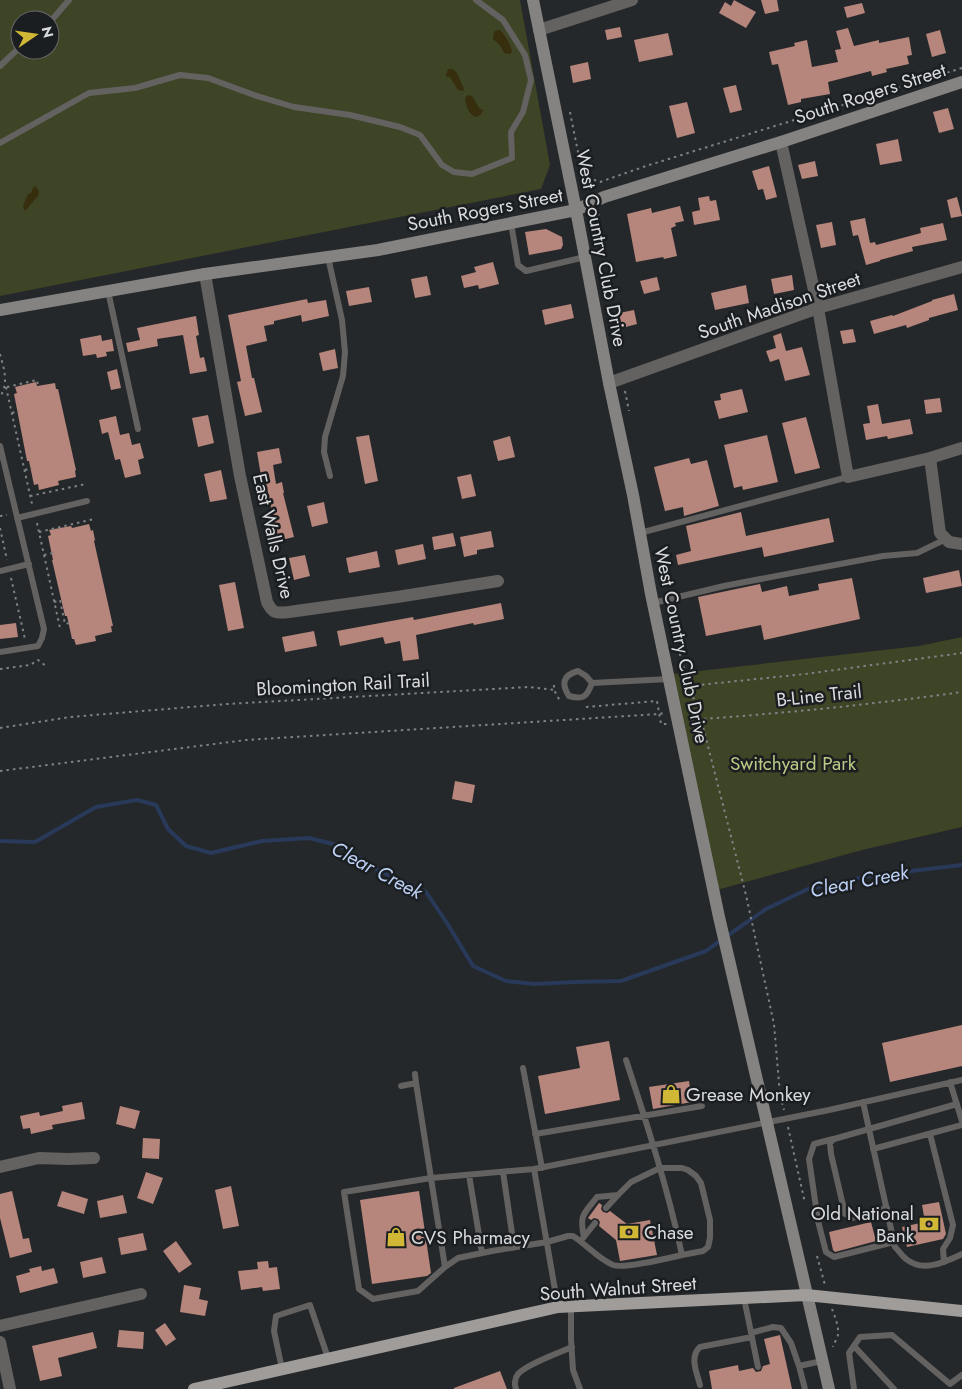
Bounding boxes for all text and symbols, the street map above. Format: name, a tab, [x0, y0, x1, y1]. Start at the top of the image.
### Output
north arrow	[10, 10, 60, 60]
text: N	[37, 24, 59, 40]
street label: South Rogers Street	[791, 56, 950, 131]
street label: West Country Club Drive	[569, 147, 634, 349]
street label: South Rogers Street	[405, 181, 566, 238]
street label: South Madison Street	[694, 265, 864, 346]
street label: East Walls Drive	[246, 471, 301, 602]
street label: West Country Club Drive	[647, 544, 716, 746]
street label: Bloomington Rail Trail	[255, 666, 431, 703]
street label: B-Line Trail	[775, 678, 863, 713]
park label: Switchyard Park	[730, 750, 857, 777]
water label: Clear Creek	[326, 834, 429, 907]
water label: Clear Creek	[807, 857, 912, 905]
place label: Grease Monkey	[686, 1081, 811, 1108]
shop icon: Grease Monkey	[660, 1083, 682, 1105]
place label: Old National Bank	[811, 1200, 915, 1249]
bank icon: Old National Bank	[918, 1213, 940, 1235]
place label: Chase	[644, 1219, 694, 1246]
bank icon: Chase	[618, 1221, 640, 1243]
place label: CVS Pharmacy	[411, 1224, 530, 1251]
shop icon: CVS Pharmacy	[385, 1226, 407, 1248]
street label: South Walnut Street	[539, 1270, 698, 1307]

